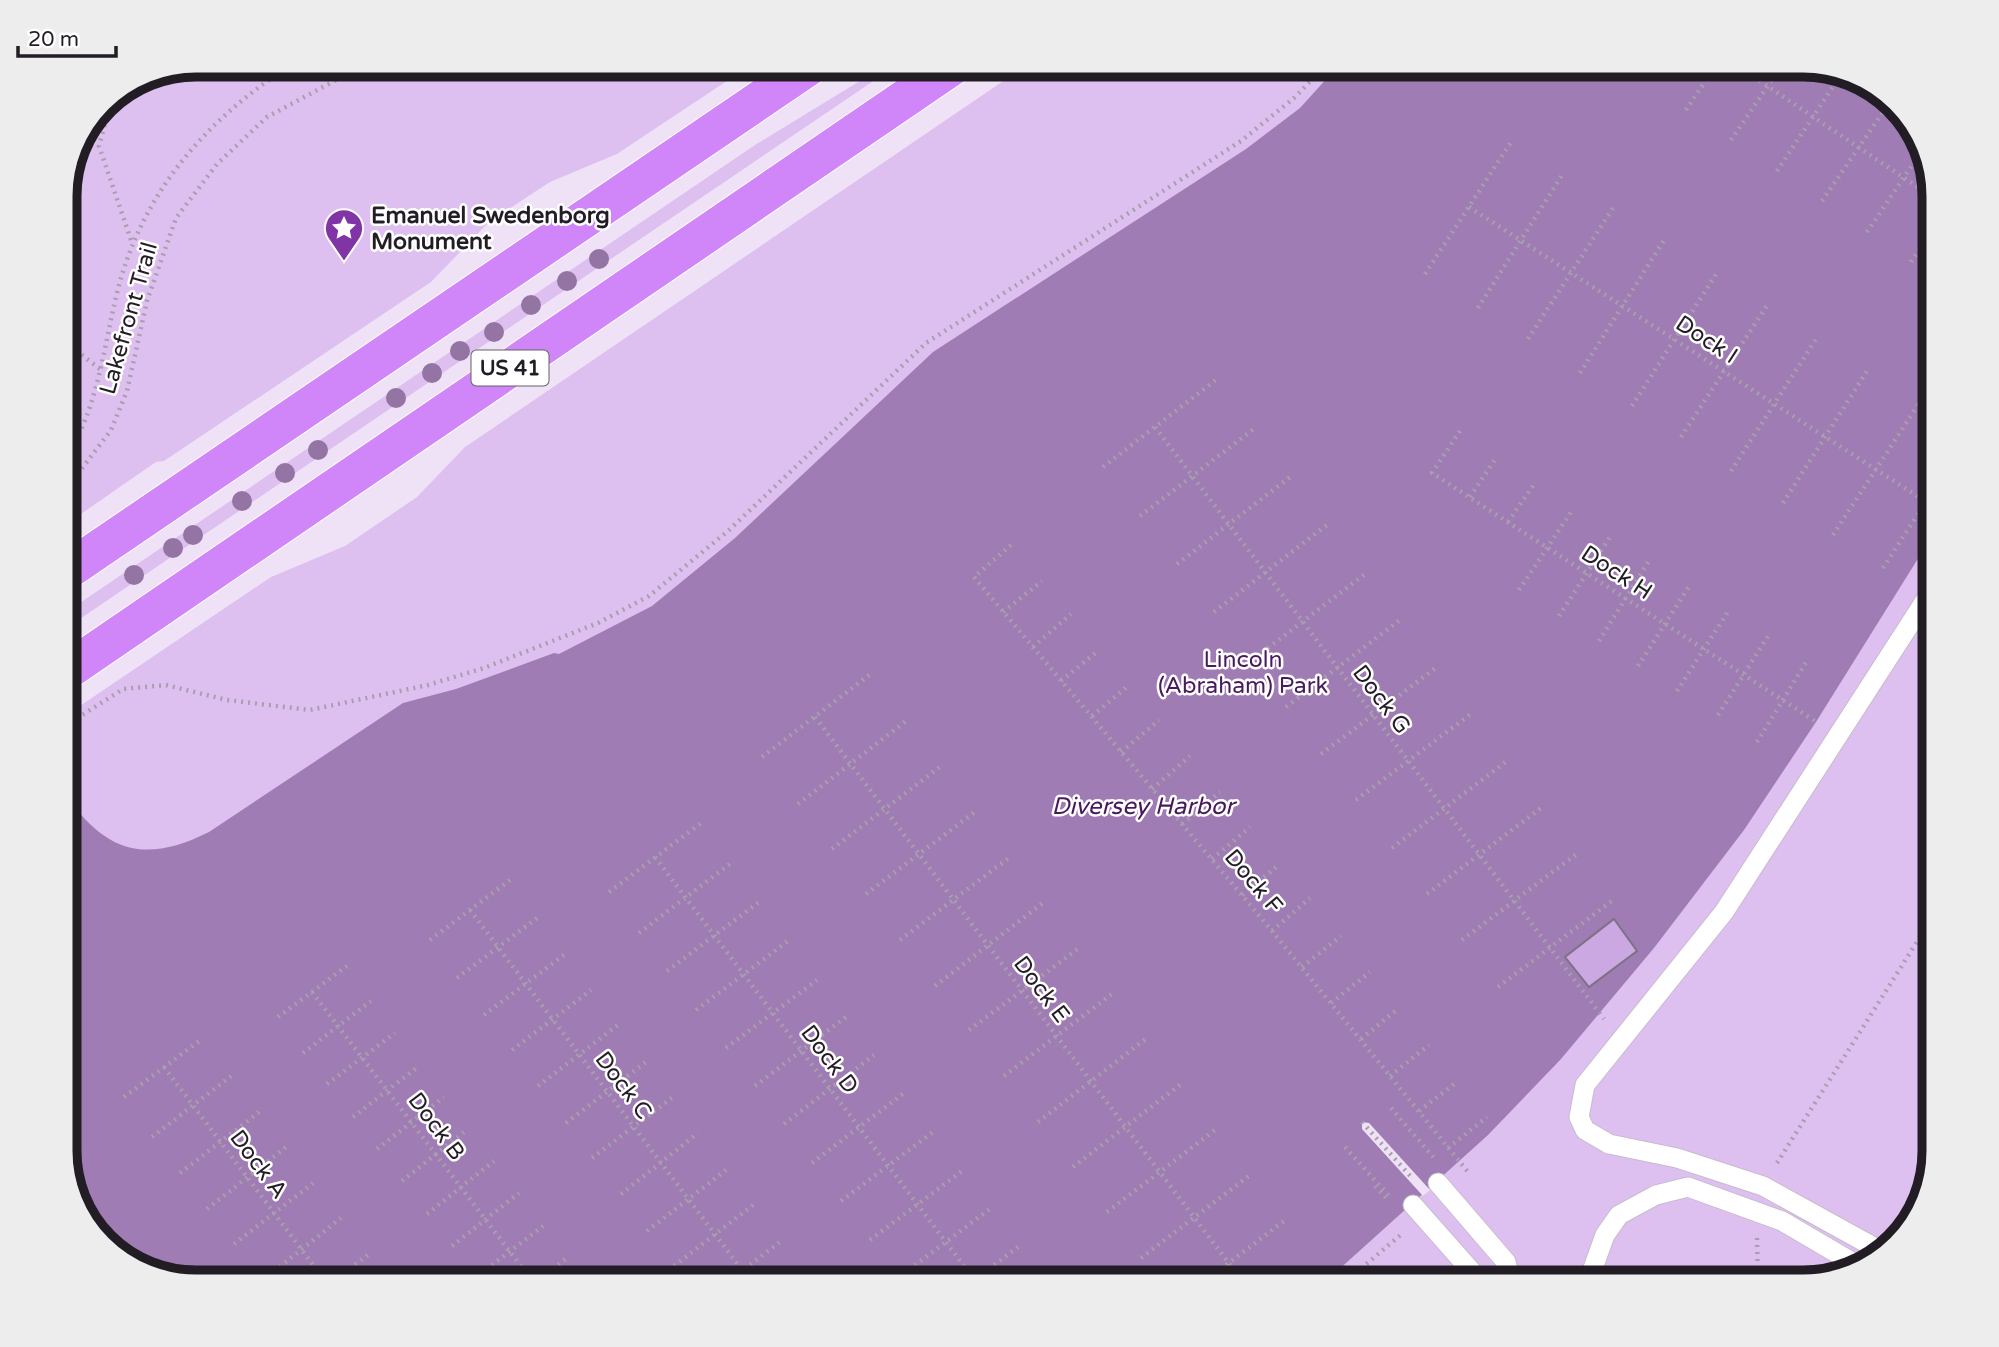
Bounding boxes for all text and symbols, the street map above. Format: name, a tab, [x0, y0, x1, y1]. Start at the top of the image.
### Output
scale bar	[18, 14, 116, 58]
text: 20 m	[28, 27, 79, 52]
place label: Emanuel Swedenborg Monument	[371, 202, 610, 256]
place icon: Emanuel Swedenborg Monument	[323, 207, 365, 262]
street label: Lakefront Trail	[94, 239, 164, 398]
street label: Dock I	[1670, 310, 1743, 370]
road number: US 41	[472, 350, 548, 386]
street label: Dock H	[1576, 540, 1657, 606]
park label: Lincoln (Abraham) Park	[1158, 646, 1328, 700]
street label: Dock G	[1346, 660, 1416, 740]
water label: Diversey Harbor	[1052, 792, 1237, 821]
street label: Dock F	[1218, 844, 1288, 920]
street label: Dock E	[1007, 951, 1075, 1028]
street label: Dock D	[794, 1020, 864, 1100]
street label: Dock C	[589, 1046, 658, 1125]
street label: Dock B	[402, 1087, 471, 1166]
street label: Dock A	[223, 1125, 293, 1204]

